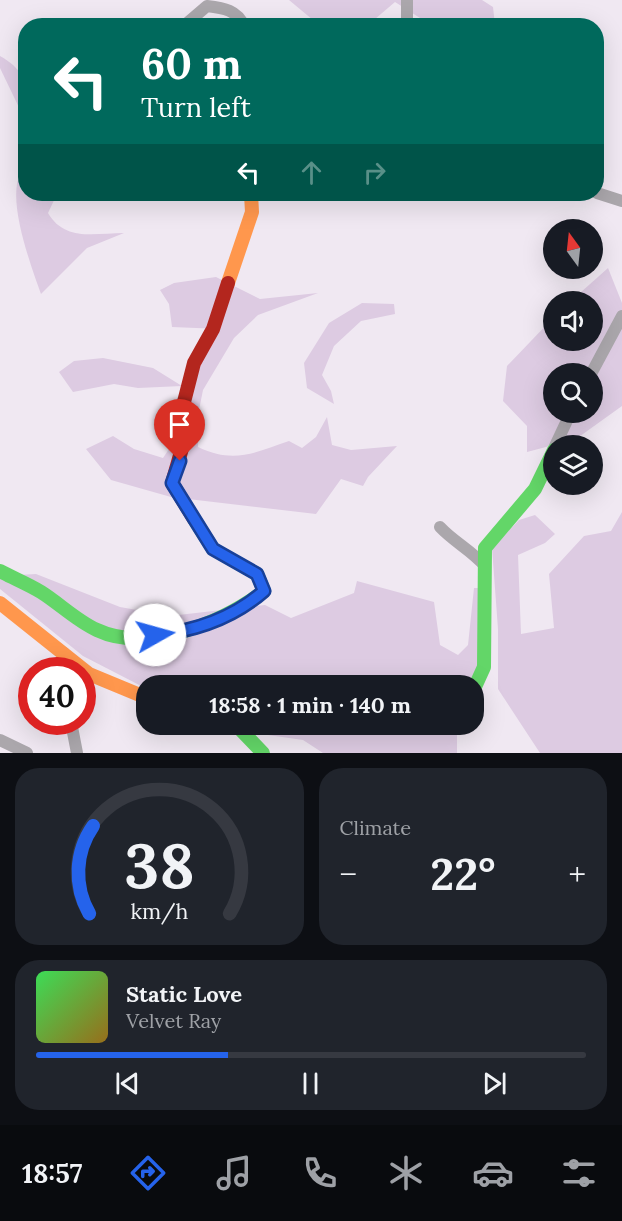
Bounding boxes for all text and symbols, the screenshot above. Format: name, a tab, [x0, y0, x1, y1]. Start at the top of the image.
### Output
text: 60 m	[141, 37, 242, 91]
icon: left	[42, 42, 120, 120]
text: Turn left	[141, 90, 251, 124]
icon: left	[232, 156, 265, 189]
icon: ahead	[295, 156, 328, 189]
icon: right	[358, 156, 391, 189]
north arrow	[543, 219, 603, 279]
map controls	[543, 219, 603, 495]
button: sound	[543, 291, 603, 351]
button: search	[543, 363, 603, 423]
pin	[154, 399, 205, 461]
icon: arrive	[163, 408, 196, 441]
button: layers	[543, 435, 603, 495]
position arrow	[123, 603, 187, 667]
speed limit sign: 40	[18, 657, 96, 735]
text: 18:58 · 1 min · 140 m	[209, 691, 411, 719]
text: Climate	[340, 815, 411, 840]
text: 38	[124, 825, 195, 905]
text: 22°	[430, 845, 495, 902]
text: −	[340, 853, 357, 895]
text: +	[568, 853, 586, 895]
text: km/h	[130, 897, 188, 925]
text: Static Love	[126, 980, 242, 1008]
text: Velvet Ray	[126, 1008, 221, 1033]
icon: previous	[111, 1067, 144, 1100]
icon: pause	[294, 1067, 327, 1100]
icon: next	[478, 1067, 511, 1100]
icon: directions	[127, 1152, 169, 1194]
icon: music	[213, 1152, 255, 1194]
icon: phone	[299, 1152, 341, 1194]
icon: climate	[385, 1152, 427, 1194]
icon: car	[472, 1152, 514, 1194]
icon: filters	[558, 1152, 600, 1194]
text: 18:57	[22, 1156, 83, 1190]

